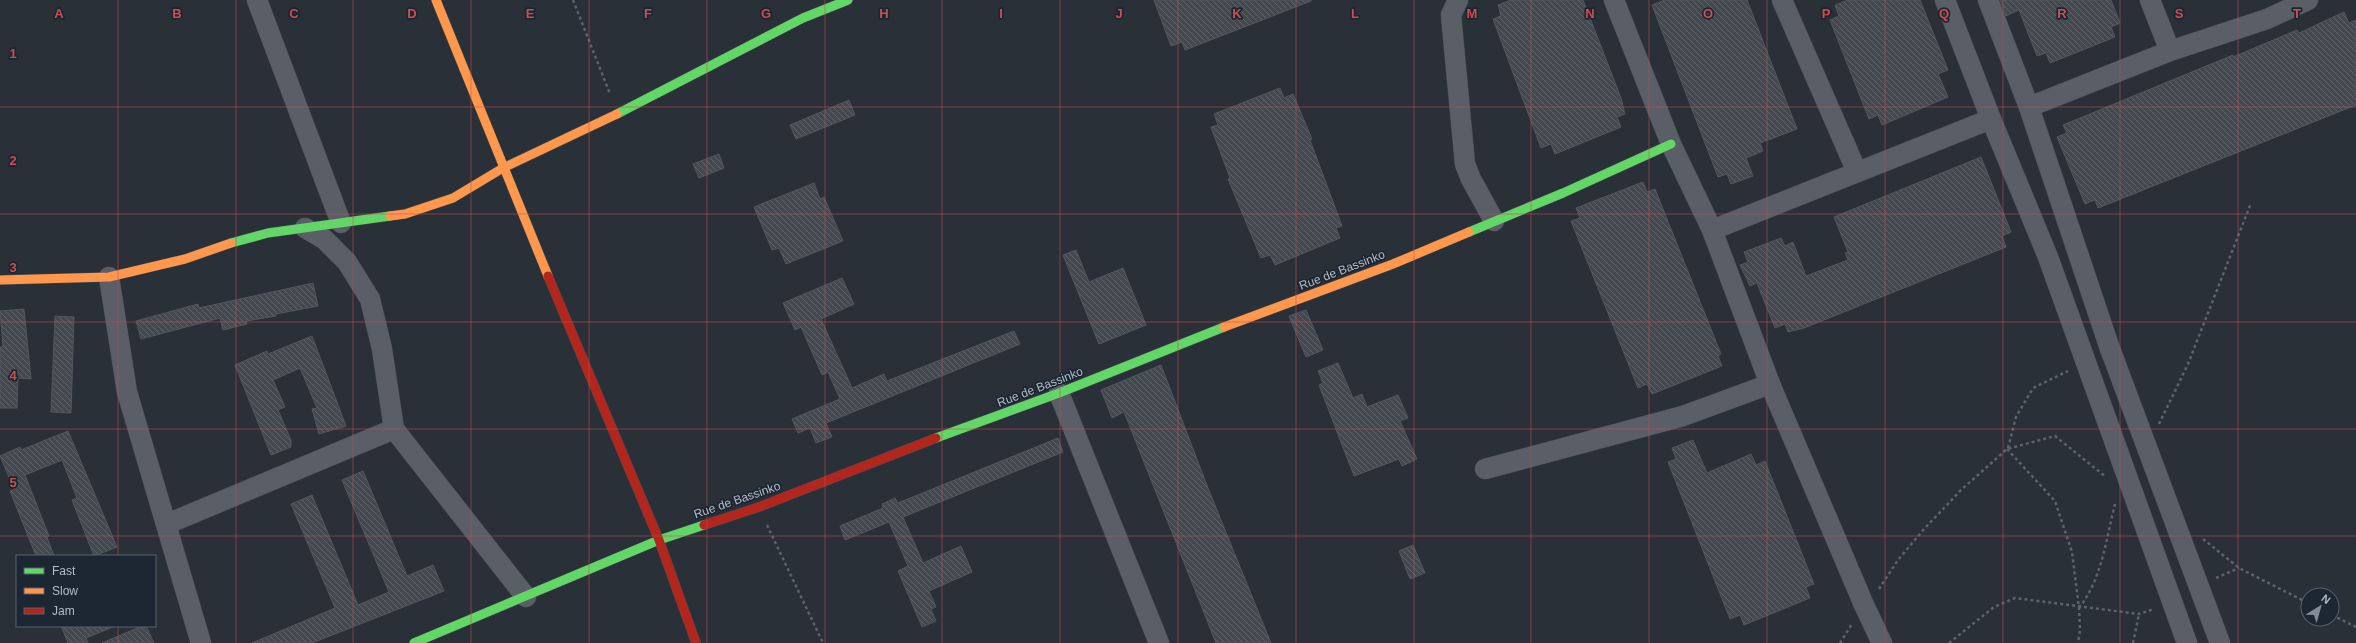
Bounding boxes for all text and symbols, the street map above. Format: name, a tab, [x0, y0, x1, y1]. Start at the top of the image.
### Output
text: A	[54, 6, 64, 21]
text: B	[172, 6, 182, 21]
text: C	[289, 6, 299, 21]
text: D	[407, 6, 417, 21]
text: E	[526, 6, 535, 21]
text: F	[644, 6, 652, 21]
text: G	[761, 6, 771, 21]
text: H	[879, 6, 889, 21]
text: I	[999, 6, 1003, 21]
text: J	[1115, 6, 1123, 21]
text: K	[1232, 6, 1242, 21]
text: L	[1351, 6, 1359, 21]
text: M	[1467, 6, 1477, 21]
text: N	[1585, 6, 1595, 21]
text: O	[1703, 6, 1713, 21]
text: P	[1822, 6, 1831, 21]
text: Q	[1939, 6, 1949, 21]
text: R	[2057, 6, 2067, 21]
text: S	[2175, 6, 2184, 21]
text: T	[2293, 6, 2301, 21]
text: 1	[9, 46, 17, 61]
text: 2	[9, 153, 17, 168]
street label: Rue de Bassinko	[1297, 247, 1387, 293]
text: 3	[9, 260, 17, 275]
street label: Rue de Bassinko	[995, 364, 1085, 410]
text: 4	[9, 368, 17, 383]
text: 5	[9, 475, 17, 490]
street label: Rue de Bassinko	[692, 479, 782, 521]
legend	[16, 555, 156, 627]
text: Fast	[52, 564, 76, 578]
text: Slow	[52, 584, 78, 598]
north arrow	[2300, 587, 2340, 627]
text: N	[2319, 592, 2333, 606]
text: Jam	[52, 604, 75, 618]

